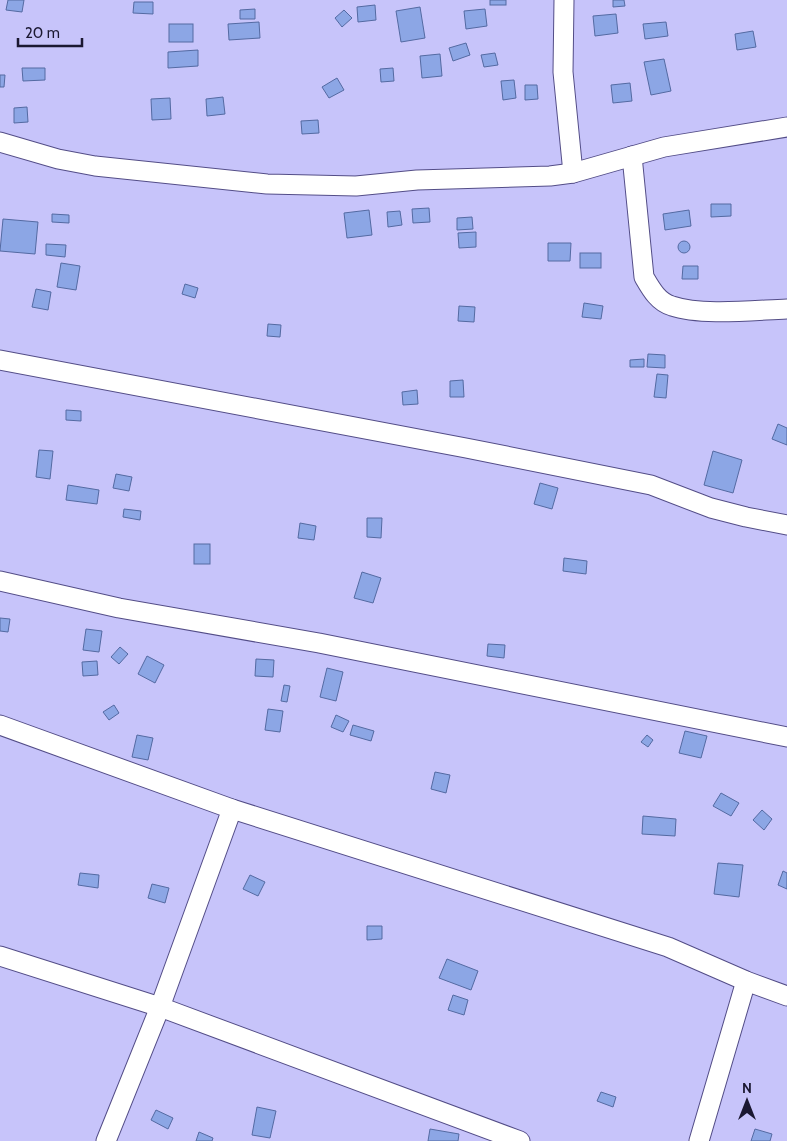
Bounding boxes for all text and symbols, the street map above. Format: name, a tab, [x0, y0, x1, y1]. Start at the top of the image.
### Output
scale bar	[18, 15, 81, 47]
text: 20 m	[25, 24, 60, 42]
north arrow	[722, 1076, 772, 1126]
text: N	[742, 1079, 752, 1097]

